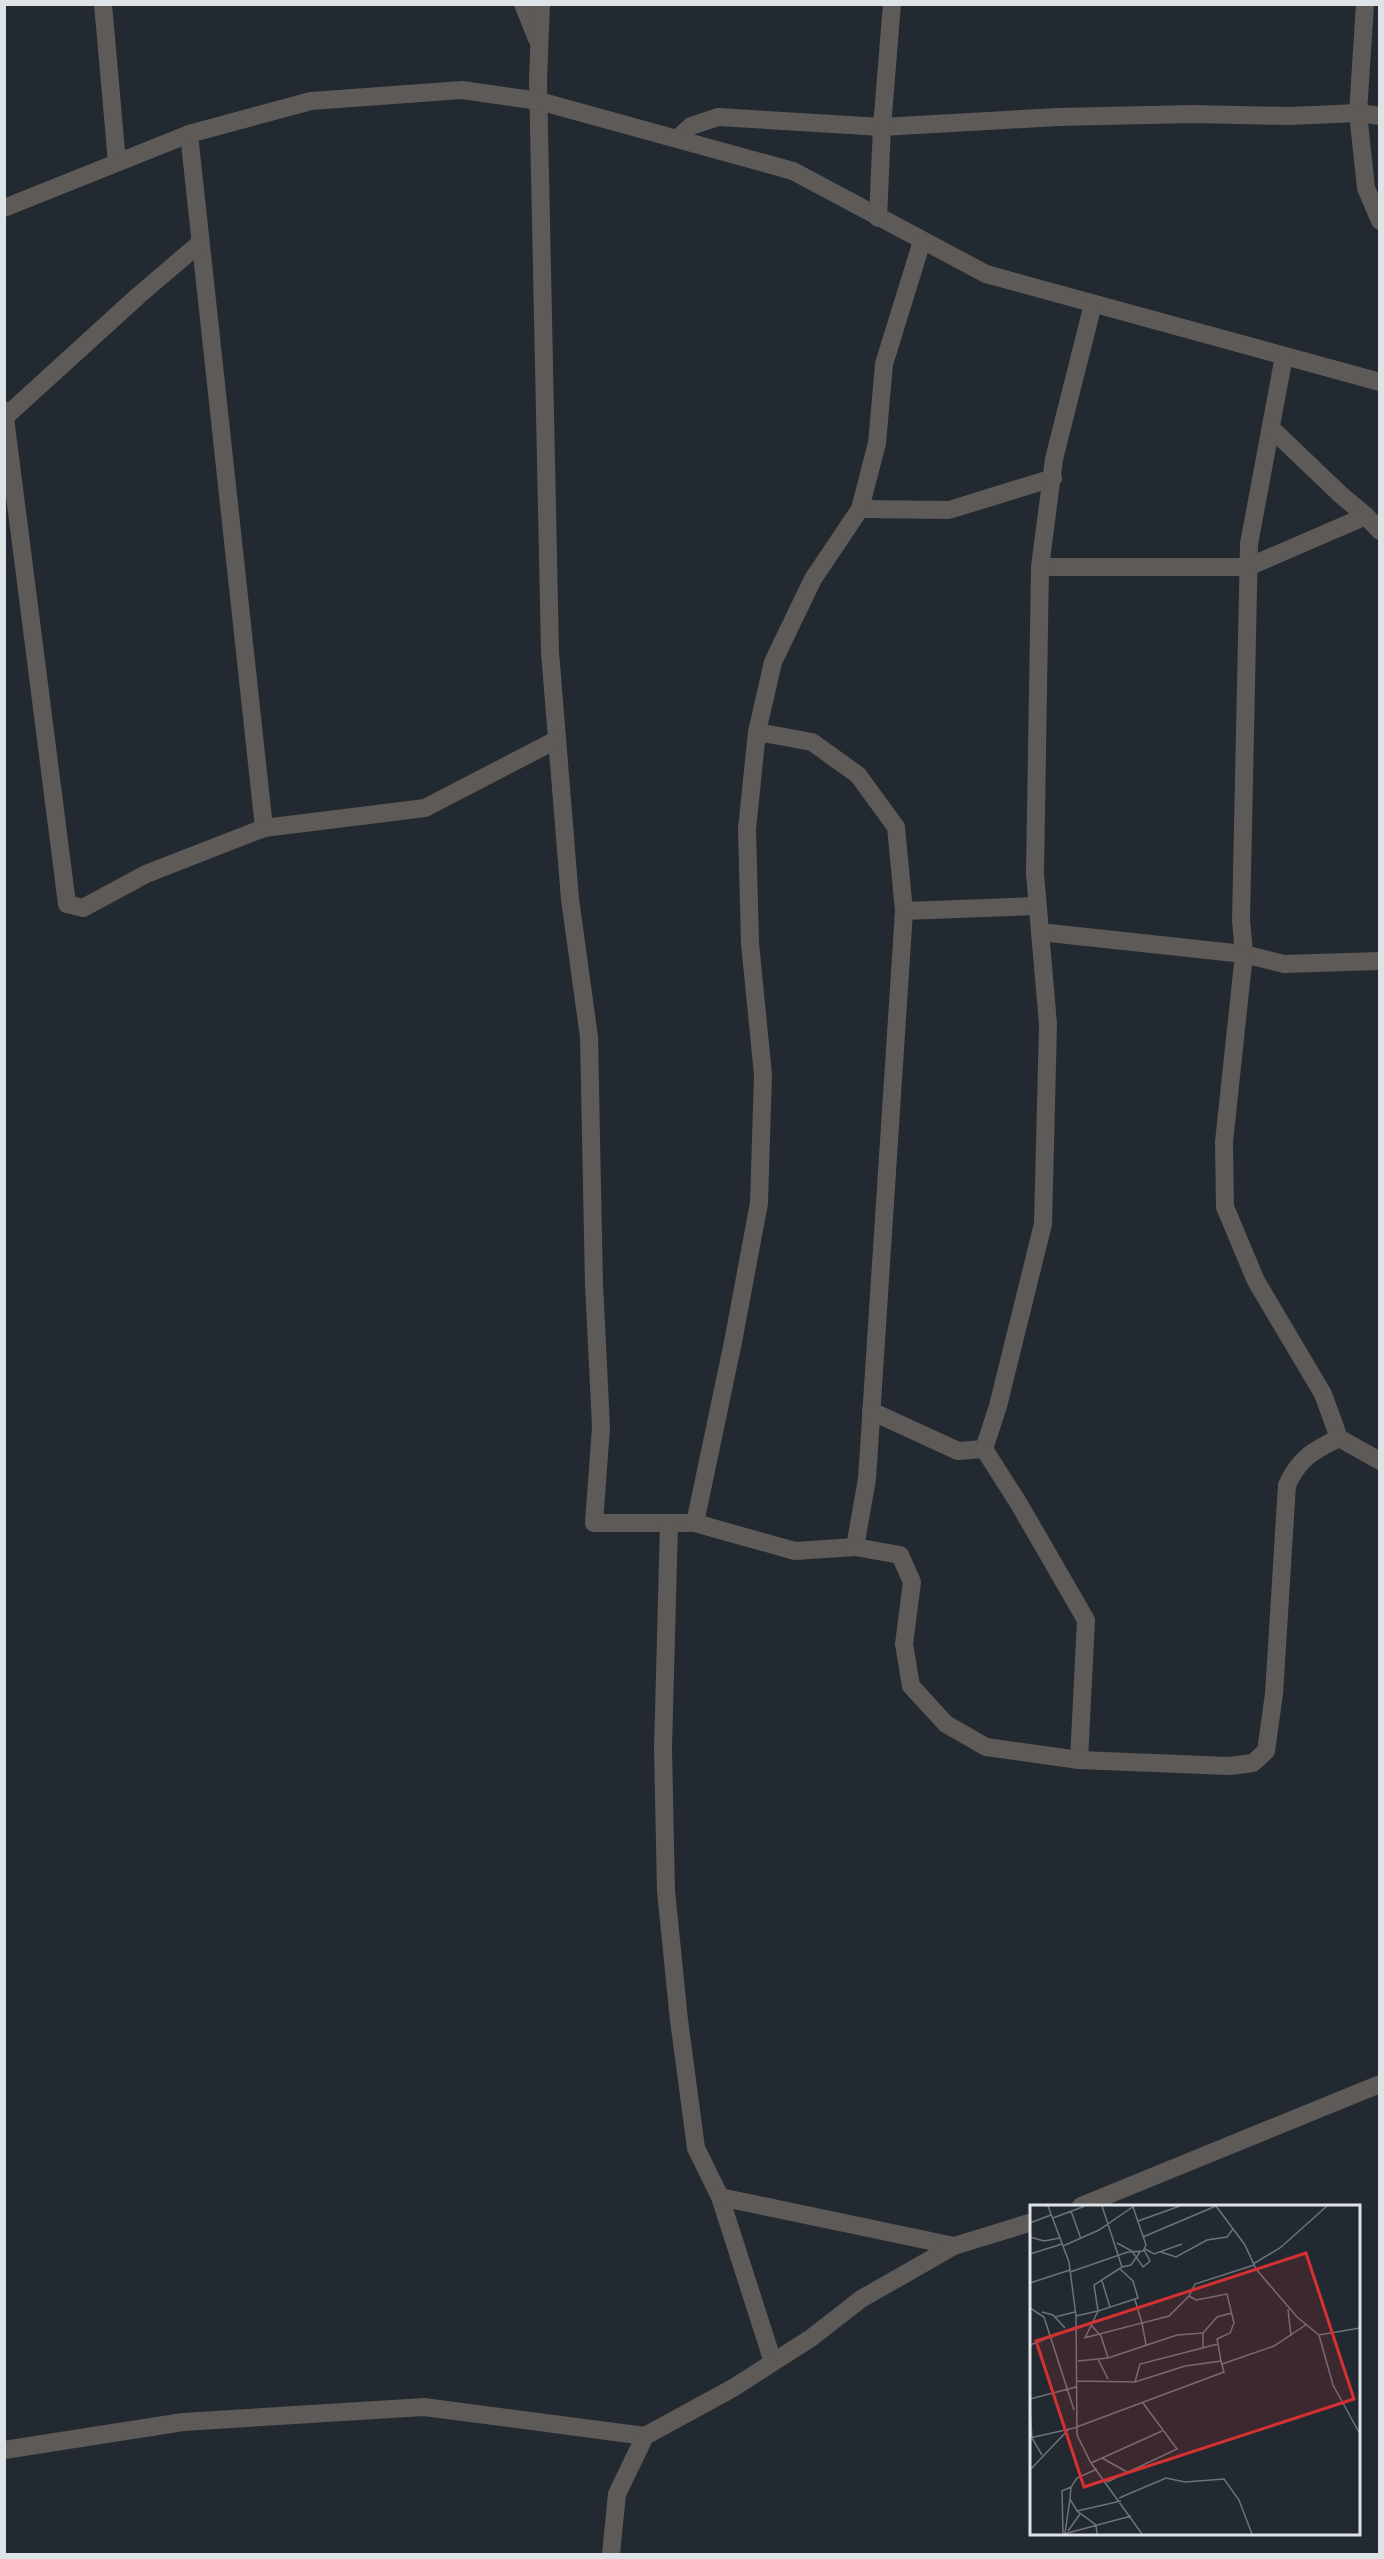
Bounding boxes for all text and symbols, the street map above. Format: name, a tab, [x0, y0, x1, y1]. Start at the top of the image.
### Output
inset map	[1030, 2205, 1360, 2535]

